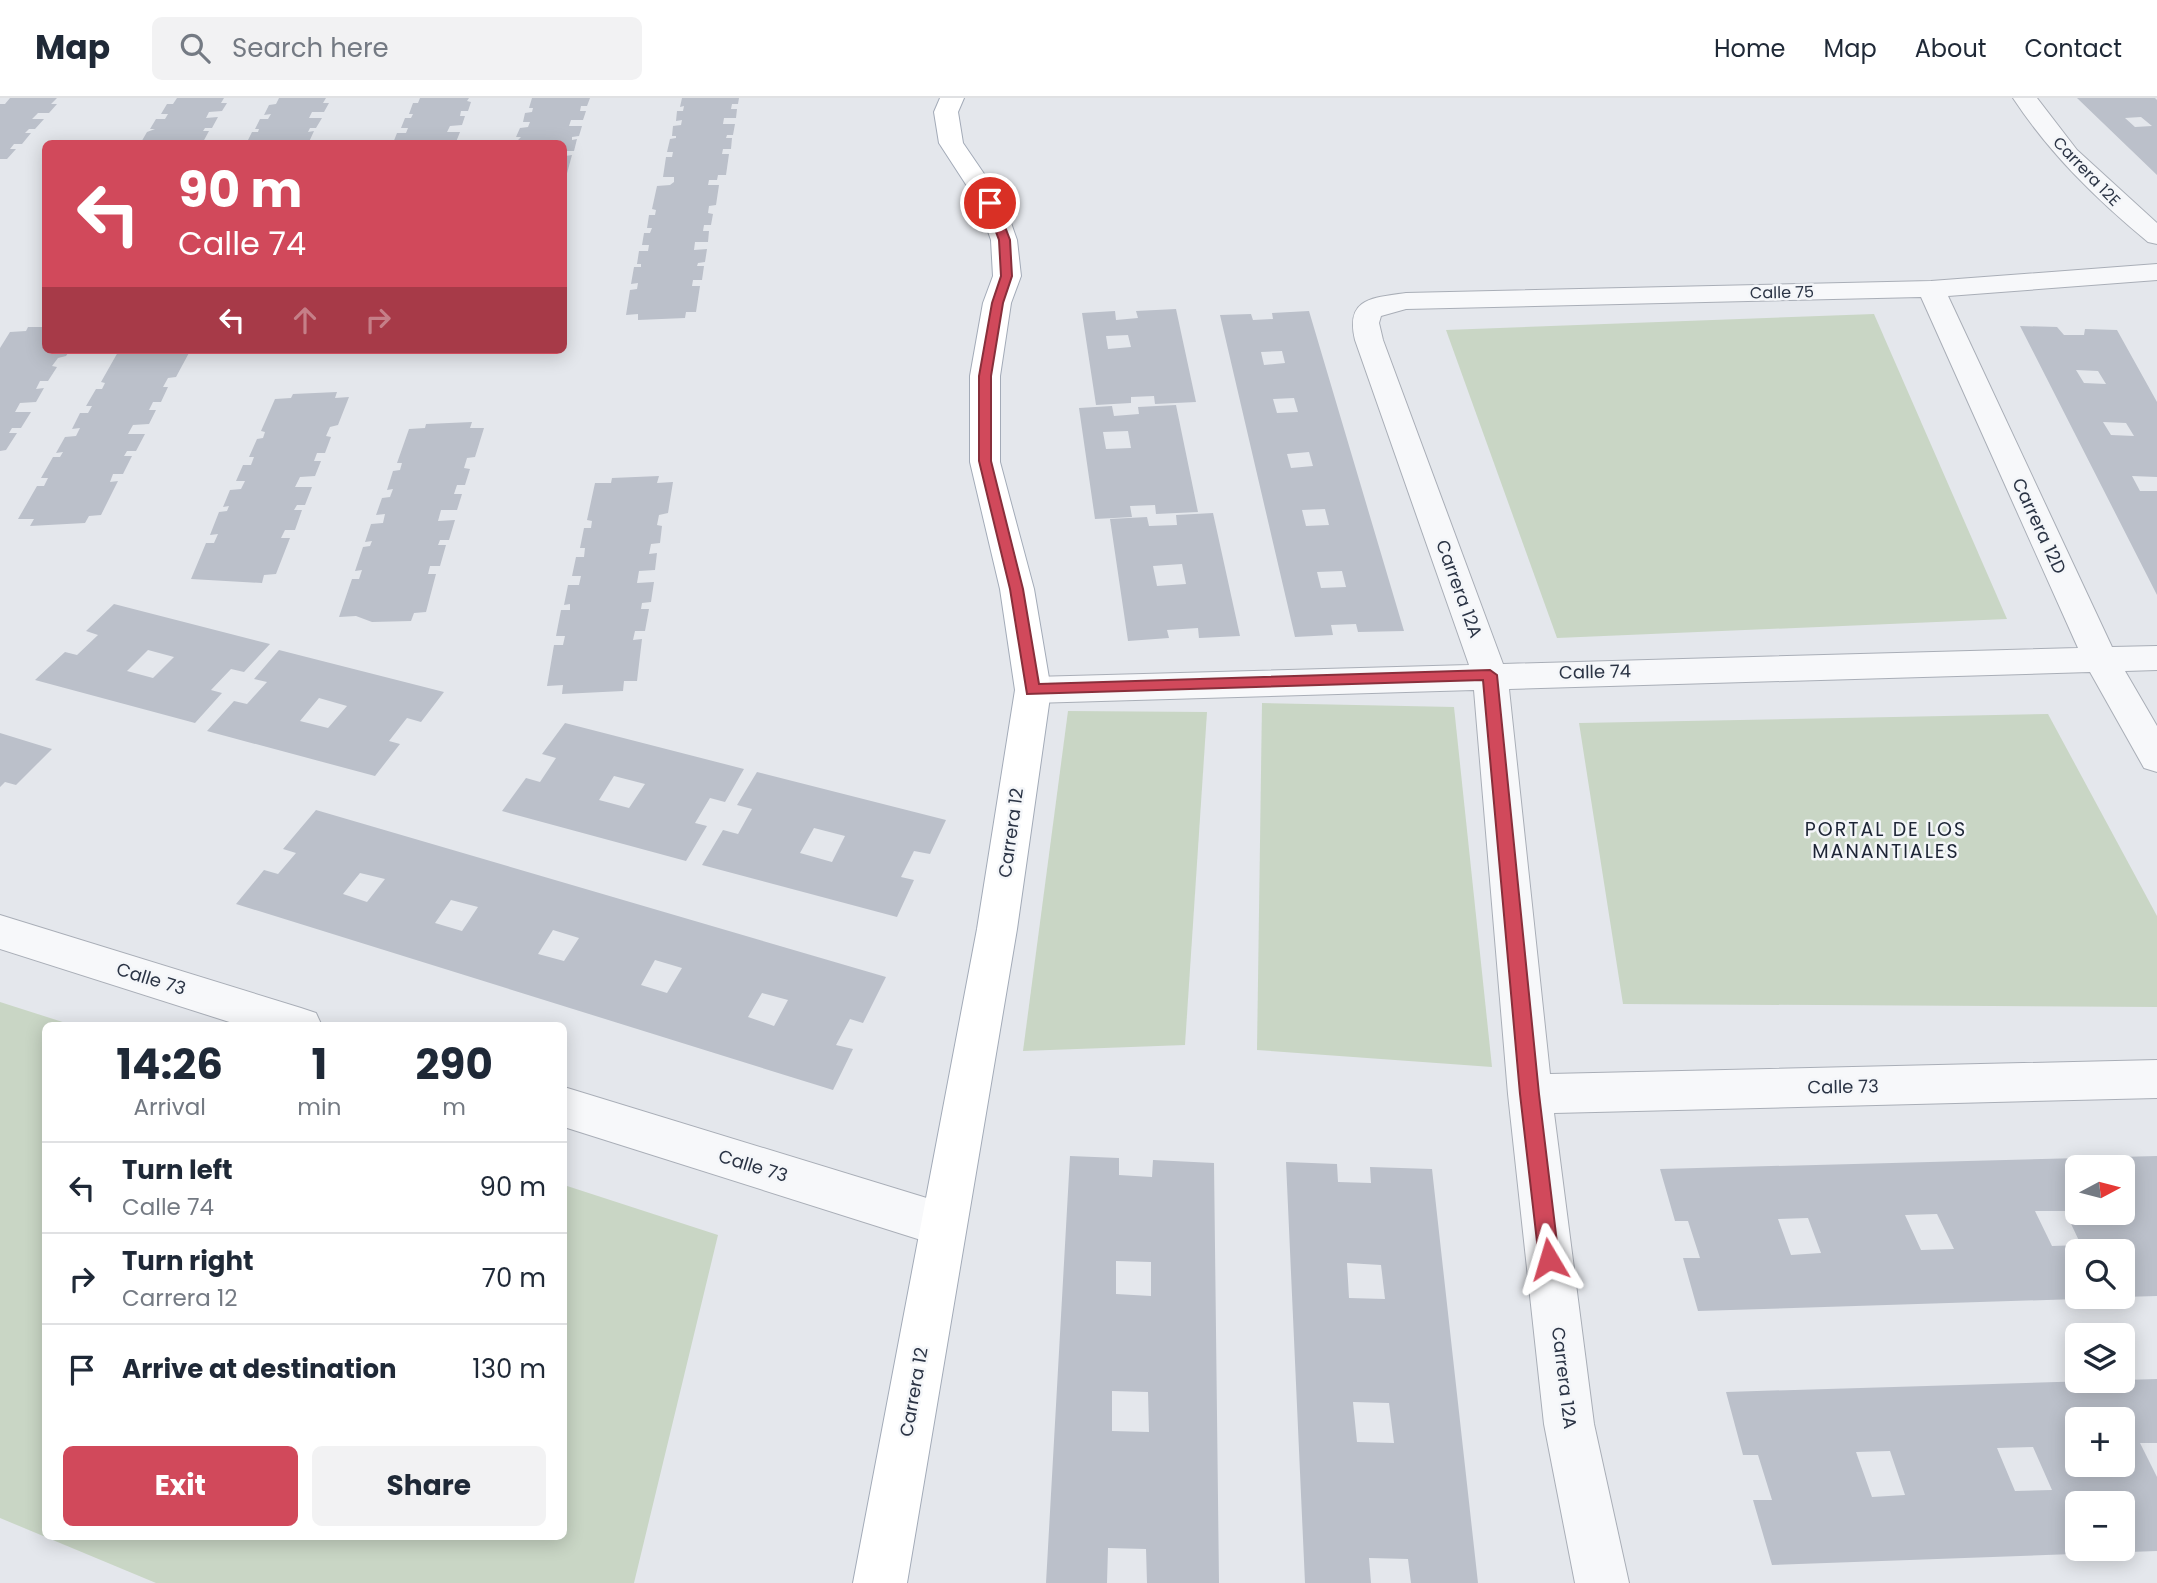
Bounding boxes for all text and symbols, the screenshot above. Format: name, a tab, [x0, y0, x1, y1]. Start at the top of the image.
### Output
search box	[152, 17, 642, 80]
text: Map	[35, 24, 110, 71]
icon: search	[176, 29, 214, 67]
text: Search here	[232, 30, 389, 66]
text: Home	[1714, 32, 1786, 65]
text: Map	[1824, 32, 1877, 65]
text: About	[1915, 32, 1986, 65]
text: Contact	[2024, 32, 2122, 65]
street label: Carrera 12E	[2048, 131, 2126, 211]
text: 90 m	[178, 156, 302, 224]
icon: left	[63, 168, 154, 259]
pin	[960, 173, 1020, 233]
icon: arrive	[971, 184, 1009, 222]
text: Calle 74	[178, 221, 306, 266]
street label: Calle 75	[1750, 280, 1814, 305]
icon: left	[213, 301, 251, 339]
icon: ahead	[286, 301, 324, 339]
icon: right	[359, 301, 397, 339]
street label: Carrera 12D	[2006, 474, 2073, 578]
street label: Carrera 12A	[1430, 536, 1489, 641]
street label: Calle 74	[1559, 658, 1631, 685]
street label: Carrera 12	[992, 786, 1029, 879]
district label: PORTAL DE LOS MANANTIALES	[1805, 816, 1967, 865]
street label: Calle 73	[113, 956, 189, 1001]
text: 14:26	[116, 1035, 223, 1094]
text: 1	[311, 1035, 327, 1094]
text: 290	[416, 1035, 493, 1094]
street label: Calle 73	[1807, 1073, 1879, 1100]
text: Arrival	[133, 1091, 206, 1123]
text: min	[297, 1091, 341, 1123]
text: m	[442, 1091, 466, 1123]
street label: Calle 73	[715, 1143, 791, 1188]
text: Turn left	[122, 1152, 233, 1188]
north arrow	[2065, 1155, 2135, 1225]
map controls	[2065, 1155, 2135, 1561]
icon: left	[63, 1169, 101, 1207]
text: 90 m	[480, 1169, 546, 1205]
text: Calle 74	[122, 1191, 214, 1223]
position arrow	[1512, 1222, 1586, 1296]
button: search	[2065, 1239, 2135, 1309]
text: Turn right	[122, 1243, 254, 1279]
icon: right	[63, 1260, 101, 1298]
text: 70 m	[482, 1260, 546, 1296]
text: Carrera 12	[122, 1282, 238, 1314]
button: layers	[2065, 1323, 2135, 1393]
street label: Carrera 12A	[1546, 1326, 1583, 1430]
street label: Carrera 12	[893, 1345, 934, 1439]
icon: arrive	[63, 1351, 101, 1389]
text: Arrive at destination	[122, 1351, 397, 1387]
text: 130 m	[472, 1351, 546, 1387]
button: +	[2065, 1407, 2135, 1477]
button: Exit	[63, 1446, 298, 1526]
button: Share	[312, 1446, 546, 1526]
button: −	[2065, 1491, 2135, 1561]

